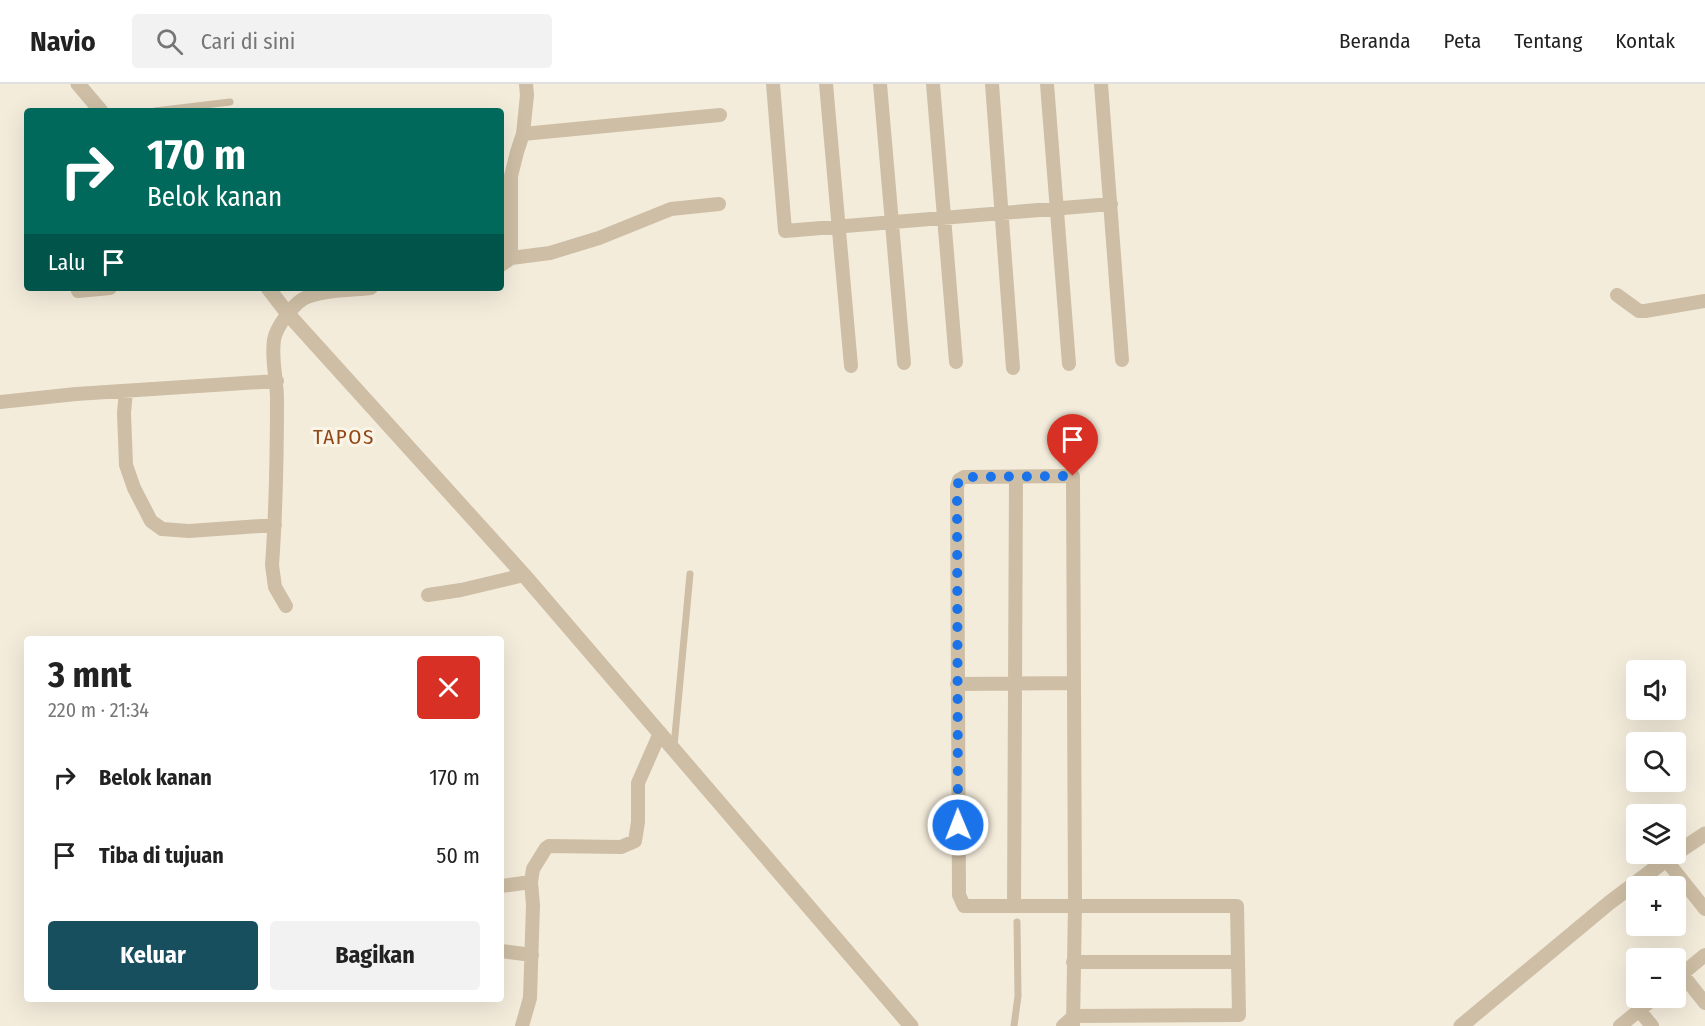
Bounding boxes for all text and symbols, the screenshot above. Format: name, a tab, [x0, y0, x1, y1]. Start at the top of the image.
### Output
search box	[132, 14, 552, 68]
text: Navio	[30, 25, 96, 58]
icon: search	[153, 25, 186, 58]
text: Cari di sini	[201, 28, 295, 55]
text: Beranda	[1339, 28, 1411, 54]
text: Peta	[1444, 28, 1481, 54]
text: Tentang	[1514, 28, 1582, 54]
text: Kontak	[1615, 28, 1675, 54]
text: 170 m	[147, 130, 246, 180]
icon: right	[48, 132, 126, 210]
text: Belok kanan	[147, 181, 282, 213]
icon: arrive	[97, 246, 130, 279]
text: Lalu	[48, 249, 85, 276]
pin	[1047, 414, 1098, 476]
icon: arrive	[1056, 423, 1089, 456]
district label: TAPOS	[313, 424, 375, 450]
text: 3 mnt	[48, 653, 132, 697]
button: close	[417, 656, 480, 719]
map controls	[1626, 660, 1686, 1008]
button: sound	[1626, 660, 1686, 720]
text: 220 m · 21:34	[48, 698, 149, 722]
button: search	[1626, 732, 1686, 792]
icon: right	[48, 761, 81, 794]
text: Belok kanan	[99, 764, 212, 791]
text: 170 m	[429, 764, 480, 791]
position arrow	[926, 793, 990, 857]
button: layers	[1626, 804, 1686, 864]
icon: arrive	[48, 839, 81, 872]
text: Tiba di tujuan	[99, 842, 224, 869]
text: 50 m	[436, 842, 480, 869]
button: +	[1626, 876, 1686, 936]
button: Keluar	[48, 921, 258, 990]
button: Bagikan	[270, 921, 480, 990]
button: −	[1626, 948, 1686, 1008]

